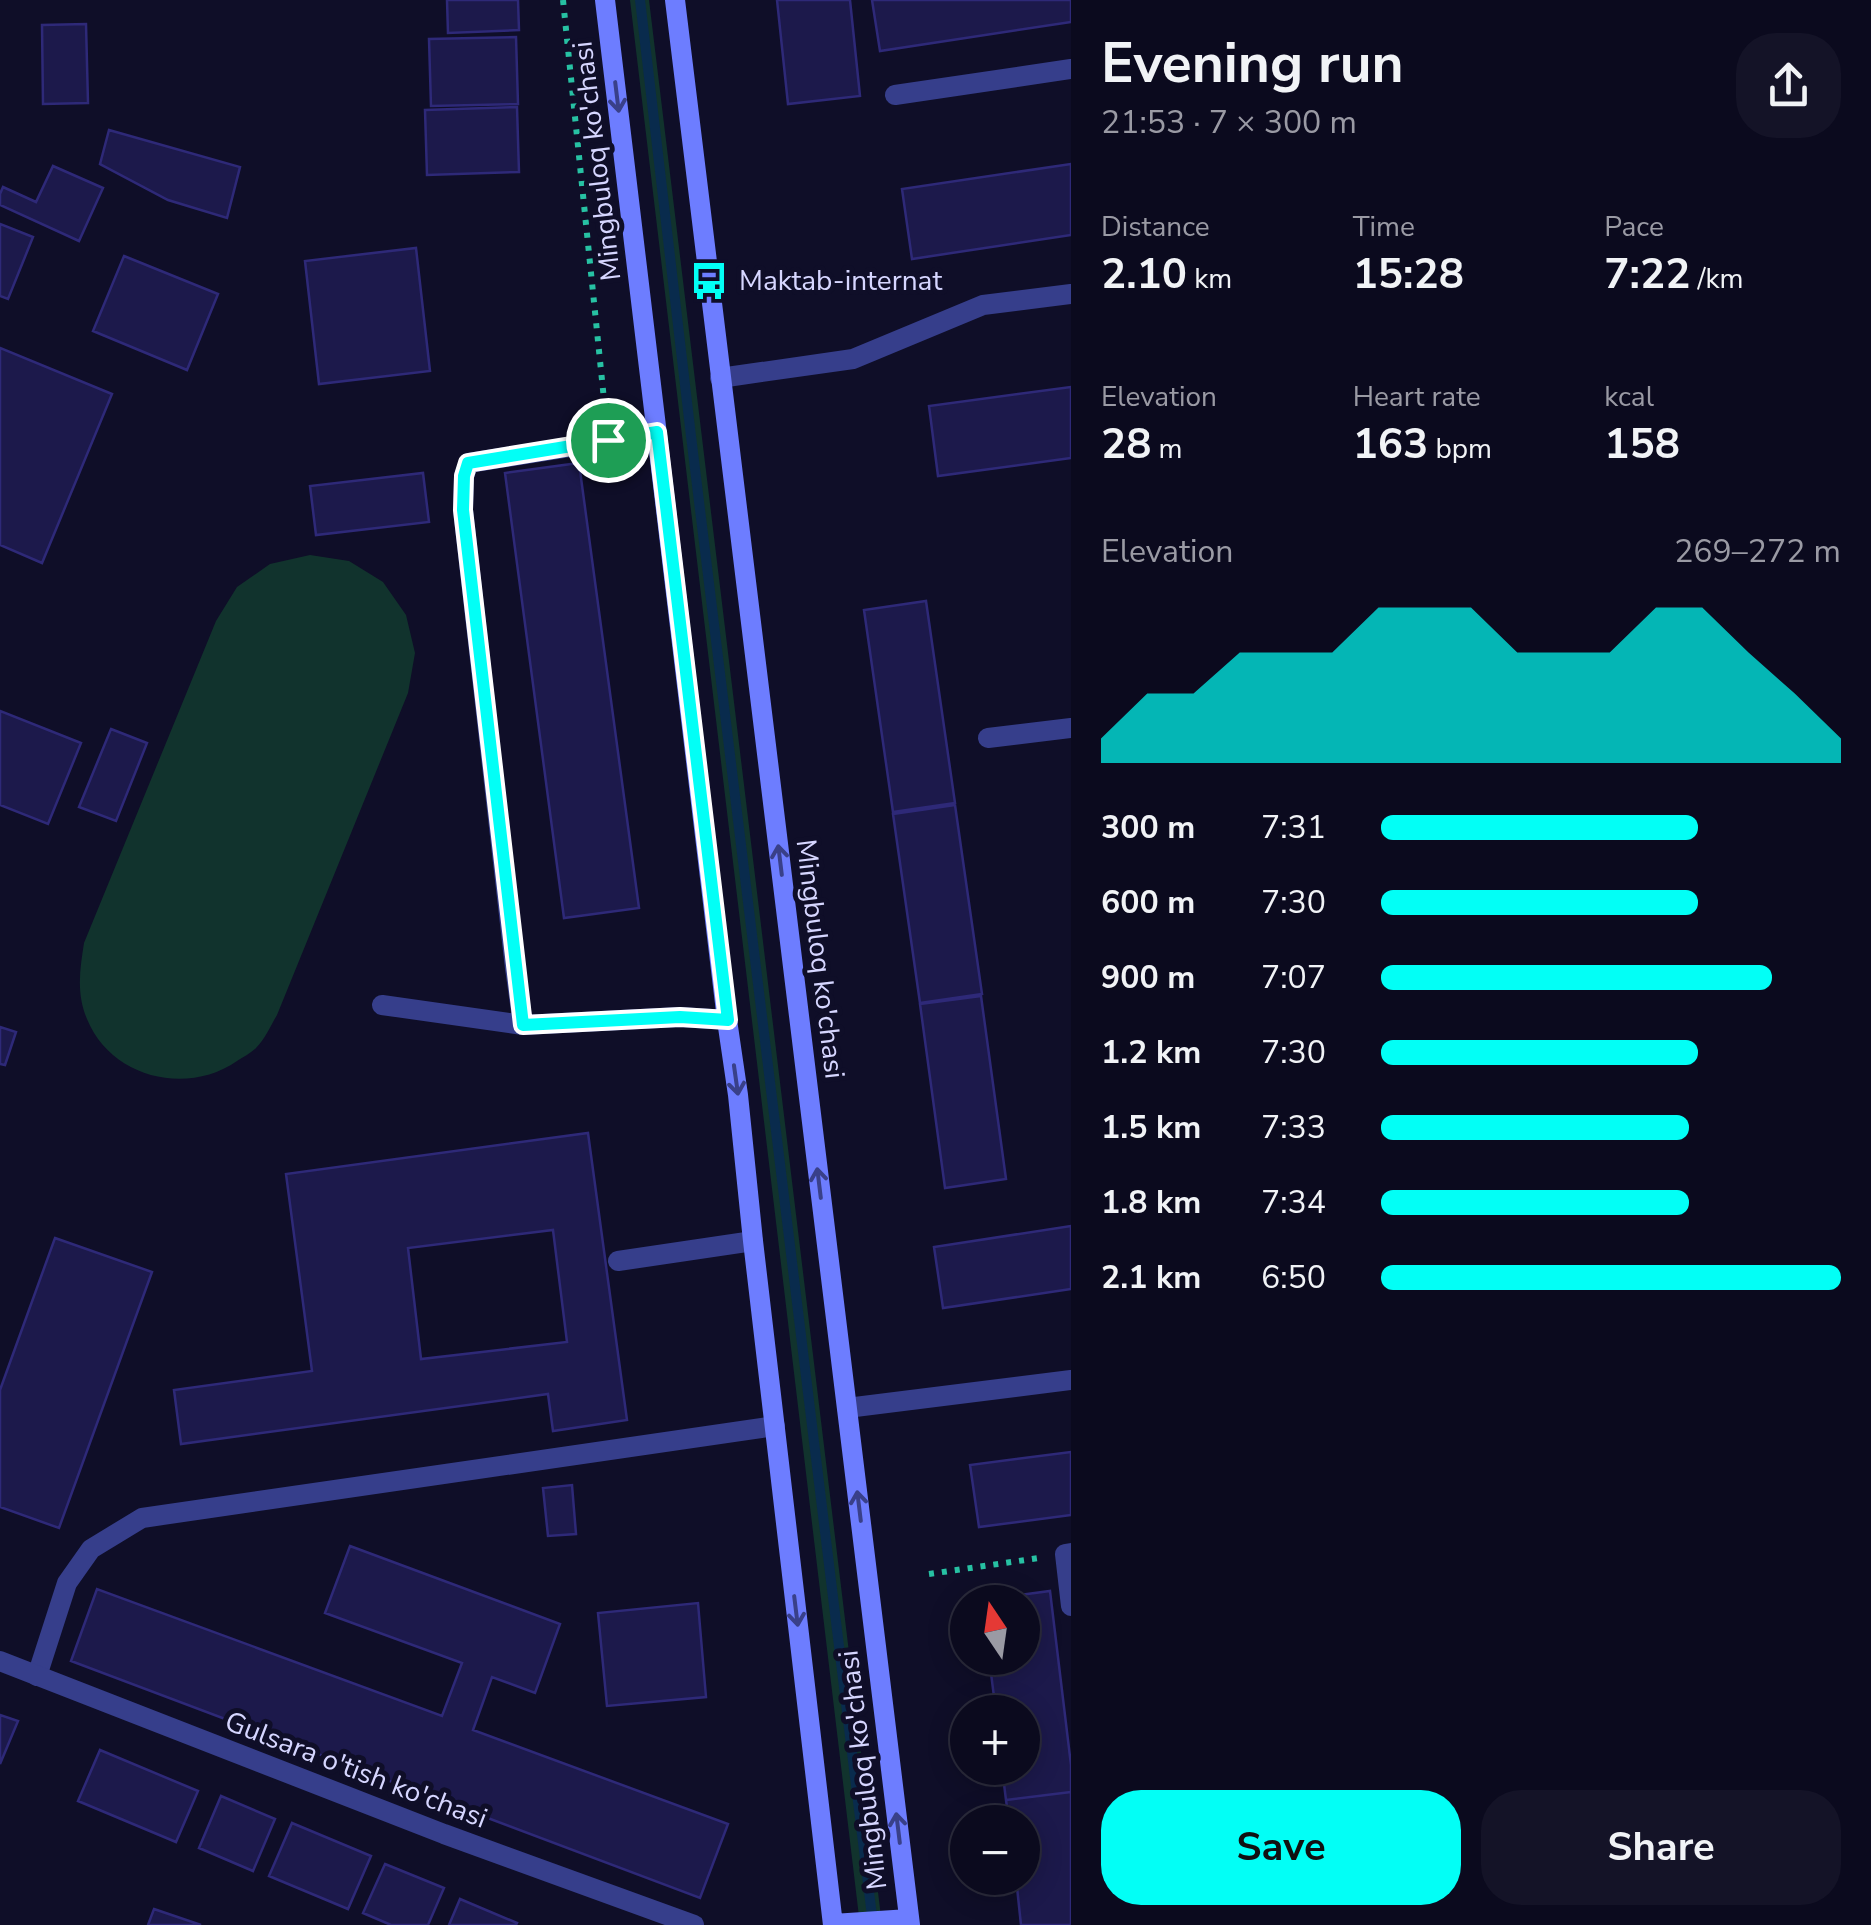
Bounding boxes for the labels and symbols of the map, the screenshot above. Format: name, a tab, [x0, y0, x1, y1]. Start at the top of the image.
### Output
street label: Mingbuloq ko'chasi	[563, 39, 631, 283]
one-way arrow	[608, 80, 627, 112]
bus stop icon: Maktab-internat	[688, 260, 730, 302]
place label: Maktab-internat	[739, 262, 942, 300]
pin	[566, 398, 651, 483]
street label: Mingbuloq ko'chasi	[786, 837, 854, 1081]
one-way arrow	[770, 845, 788, 877]
one-way arrow	[728, 1063, 746, 1095]
one-way arrow	[810, 1167, 828, 1200]
one-way arrow	[849, 1490, 868, 1522]
north arrow	[950, 1585, 1040, 1675]
one-way arrow	[787, 1595, 806, 1627]
street label: Mingbuloq ko'chasi	[829, 1648, 897, 1892]
street label: Gulsara o'tish ko'chasi	[219, 1702, 493, 1838]
one-way arrow	[888, 1813, 907, 1845]

